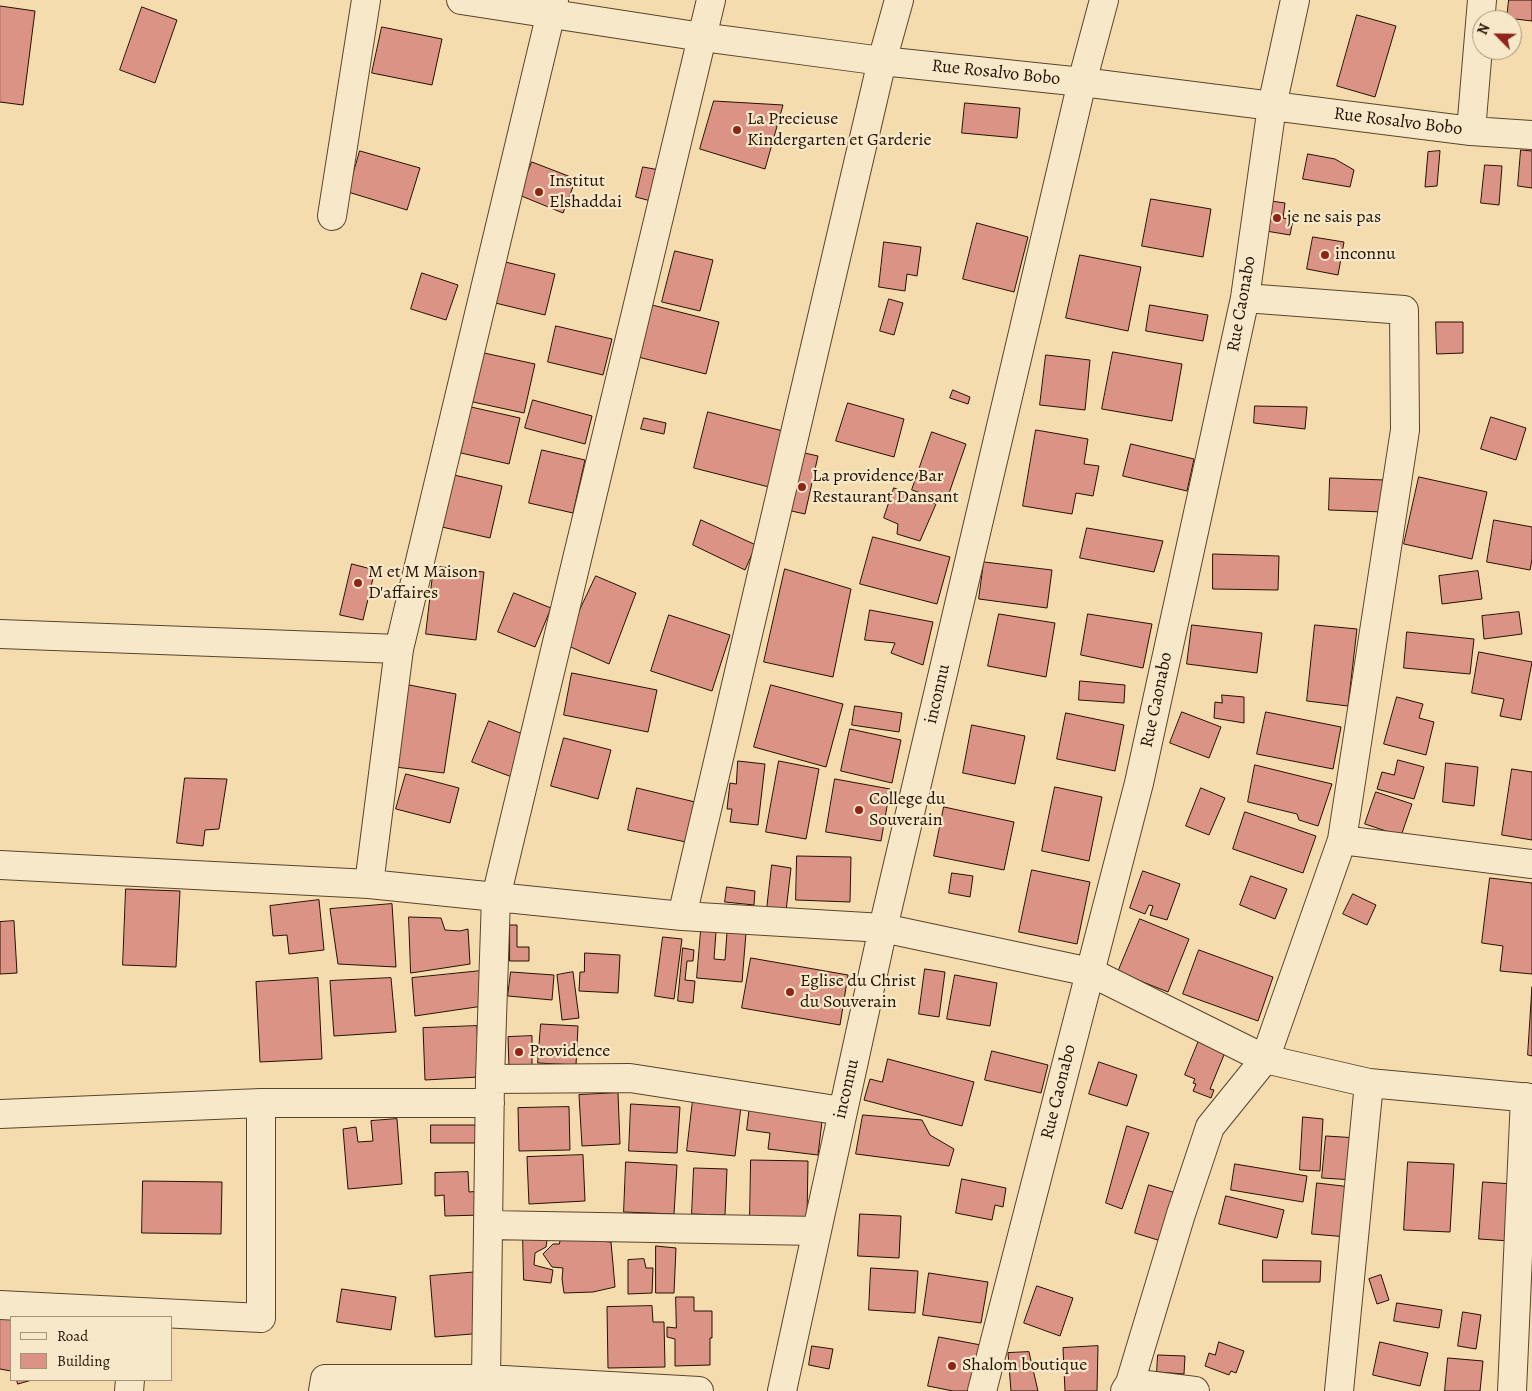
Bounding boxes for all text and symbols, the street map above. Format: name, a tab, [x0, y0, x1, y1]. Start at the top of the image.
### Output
north arrow	[1472, 10, 1522, 60]
text: N	[1473, 21, 1494, 38]
street label: Rue Rosalvo Bobo	[931, 56, 1061, 90]
street label: Rue Rosalvo Bobo	[1333, 103, 1463, 141]
place label: La Precieuse Kindergarten et Garderie	[747, 109, 932, 152]
marker: La Precieuse Kindergarten et Garderie	[731, 124, 743, 136]
place label: Institut Elshaddai	[549, 171, 622, 213]
marker: Institut Elshaddai	[533, 186, 545, 198]
place label: je ne sais pas	[1287, 207, 1381, 229]
marker: je ne sais pas	[1271, 212, 1283, 224]
place label: inconnu	[1335, 244, 1396, 266]
marker: inconnu	[1319, 249, 1331, 261]
street label: Rue Caonabo	[1223, 254, 1261, 354]
place label: La providence Bar Restaurant Dansant	[812, 466, 959, 508]
marker: La providence Bar Restaurant Dansant	[796, 481, 808, 493]
place label: M et M Maison D'affaires	[368, 562, 478, 604]
marker: M et M Maison D'affaires	[352, 577, 364, 589]
street label: Rue Caonabo	[1136, 650, 1178, 750]
street label: inconnu	[921, 662, 955, 726]
place label: College du Souverain	[869, 789, 946, 832]
marker: College du Souverain	[853, 804, 865, 816]
place label: Eglise du Christ du Souverain	[800, 971, 916, 1014]
marker: Eglise du Christ du Souverain	[784, 986, 796, 998]
place label: Providence	[529, 1041, 610, 1063]
street label: Rue Caonabo	[1037, 1042, 1081, 1142]
marker: Providence	[513, 1046, 525, 1058]
street label: inconnu	[830, 1057, 864, 1121]
legend	[10, 1316, 172, 1381]
text: Road	[57, 1326, 88, 1346]
text: Building	[57, 1351, 110, 1371]
place label: Shalom boutique	[962, 1355, 1087, 1377]
marker: Shalom boutique	[946, 1360, 958, 1372]

